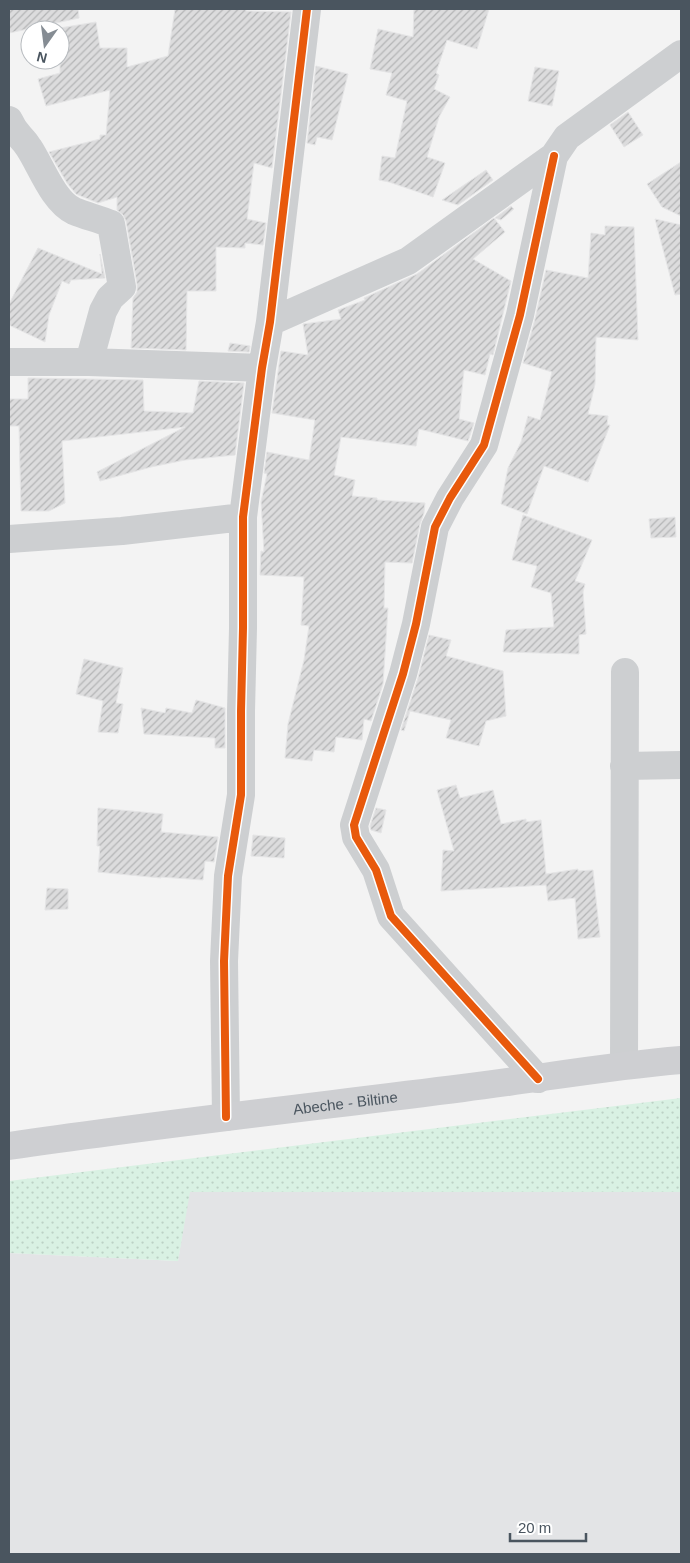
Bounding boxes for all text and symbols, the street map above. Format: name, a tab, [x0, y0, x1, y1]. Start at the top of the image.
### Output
north arrow	[20, 20, 70, 70]
text: N	[35, 49, 49, 67]
street label: Abeche - Biltine	[292, 1088, 398, 1117]
scale bar	[510, 1510, 586, 1542]
text: 20 m	[518, 1519, 551, 1536]

